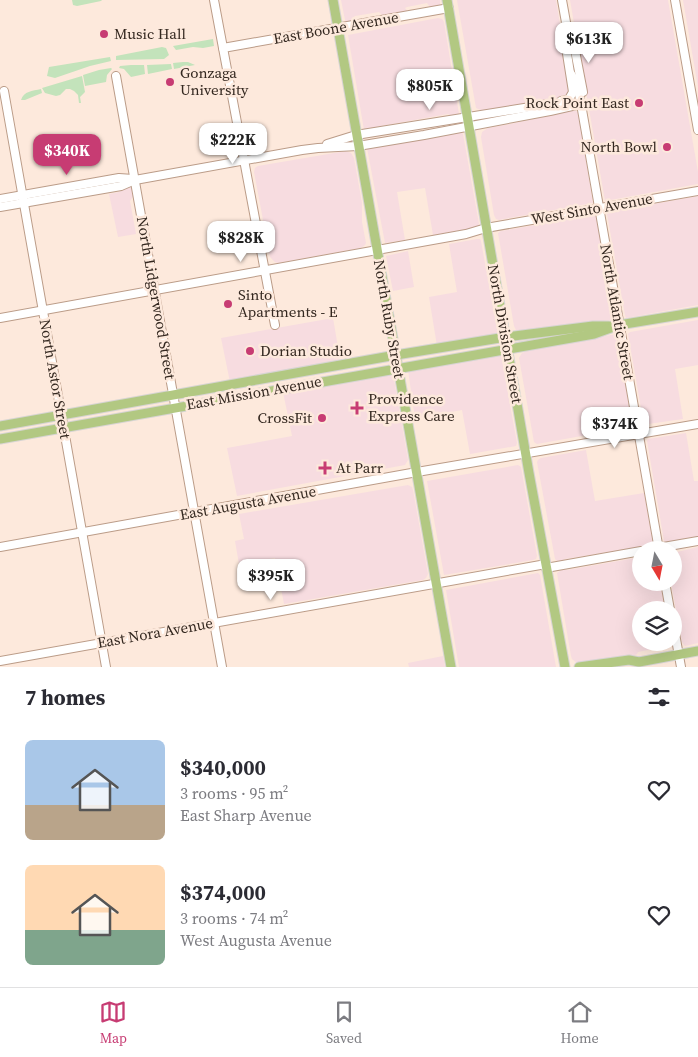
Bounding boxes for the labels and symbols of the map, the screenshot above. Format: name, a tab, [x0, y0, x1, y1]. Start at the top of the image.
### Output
street label: East Boone Avenue	[272, 6, 401, 49]
pin: $613K	[554, 22, 624, 64]
place label: Music Hall	[114, 23, 186, 44]
marker: Music Hall	[98, 28, 110, 40]
place label: Gonzaga University	[180, 62, 249, 100]
pin: $805K	[395, 68, 465, 111]
marker: Gonzaga University	[164, 76, 176, 88]
place label: Rock Point East	[526, 92, 629, 113]
marker: Rock Point East	[633, 97, 645, 109]
pin: $222K	[198, 122, 268, 165]
pin: $340K	[32, 134, 102, 176]
place label: North Bowl	[581, 136, 658, 157]
marker: North Bowl	[661, 141, 673, 153]
street label: West Sinto Avenue	[530, 187, 655, 230]
street label: North Lidgerwood Street	[132, 215, 181, 381]
pin: $828K	[206, 220, 276, 263]
street label: North Atlantic Street	[595, 242, 640, 382]
street label: North Ruby Street	[369, 258, 410, 380]
street label: North Division Street	[483, 263, 528, 405]
place label: Sinto Apartments - E	[238, 284, 338, 322]
marker: Sinto Apartments - E	[222, 298, 234, 310]
street label: North Astor Street	[35, 317, 76, 441]
place label: Dorian Studio	[260, 340, 352, 361]
marker: Dorian Studio	[244, 345, 256, 357]
street label: East Mission Avenue	[185, 370, 324, 415]
place label: Providence Express Care	[368, 388, 455, 426]
marker: Providence Express Care	[350, 401, 364, 415]
pin: $374K	[580, 406, 650, 449]
place label: CrossFit	[258, 407, 312, 428]
marker: CrossFit	[316, 412, 328, 424]
place label: At Parr	[336, 457, 384, 478]
marker: At Parr	[318, 461, 332, 475]
street label: East Augusta Avenue	[178, 480, 318, 525]
north arrow	[632, 541, 682, 591]
pin: $395K	[236, 558, 306, 601]
street label: East Nora Avenue	[95, 612, 215, 653]

